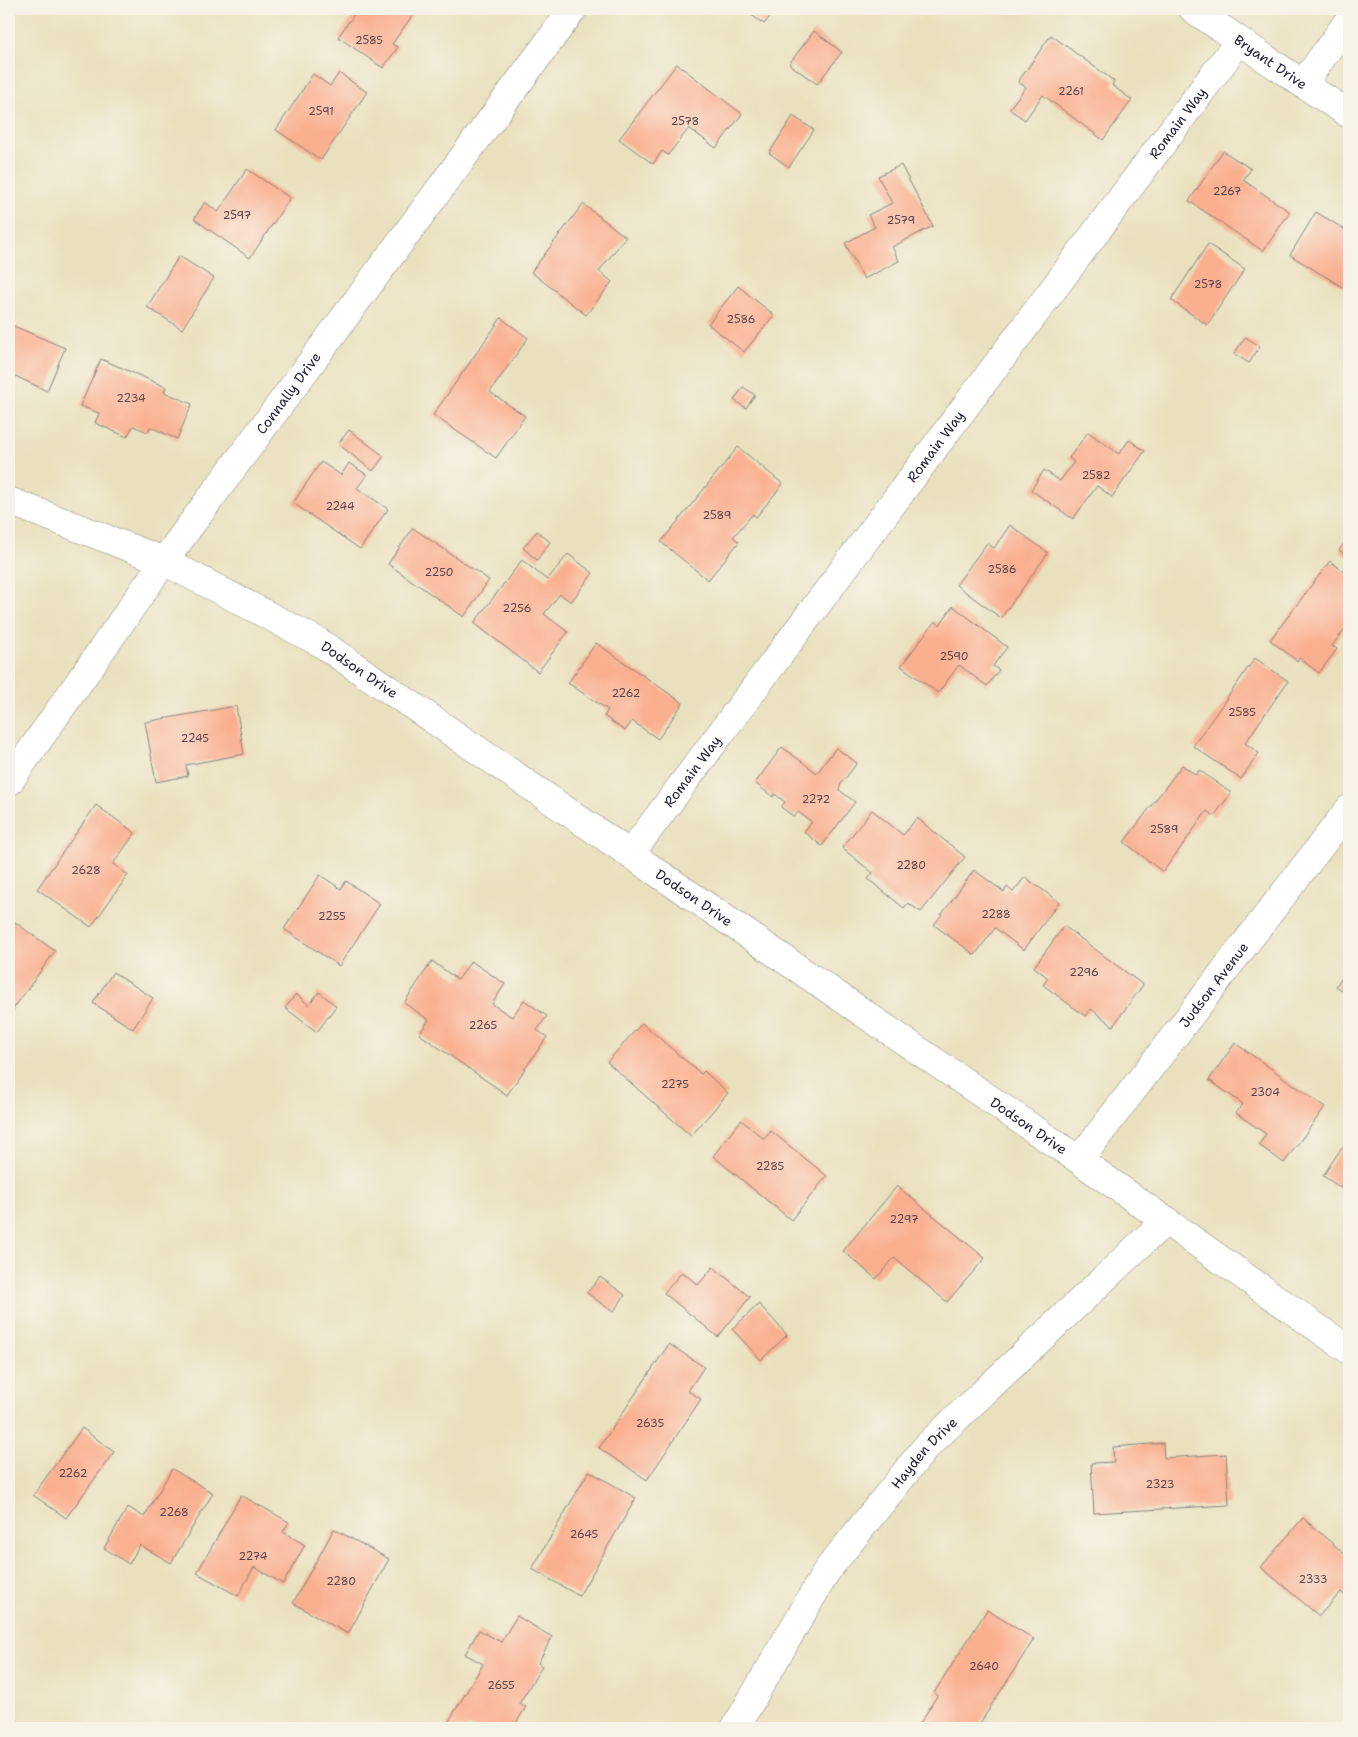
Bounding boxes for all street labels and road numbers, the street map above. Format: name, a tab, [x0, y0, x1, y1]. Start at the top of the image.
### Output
street label: Bryant Drive	[1231, 31, 1311, 93]
street label: Romain Way	[1145, 84, 1210, 162]
street label: Connally Drive	[252, 348, 325, 438]
street label: Romain Way	[903, 407, 968, 486]
street label: Dodson Drive	[317, 637, 401, 702]
street label: Romain Way	[659, 732, 725, 811]
street label: Dodson Drive	[652, 865, 736, 930]
street label: Judson Avenue	[1175, 938, 1252, 1031]
street label: Dodson Drive	[987, 1093, 1071, 1158]
street label: Hayden Drive	[887, 1413, 961, 1492]

